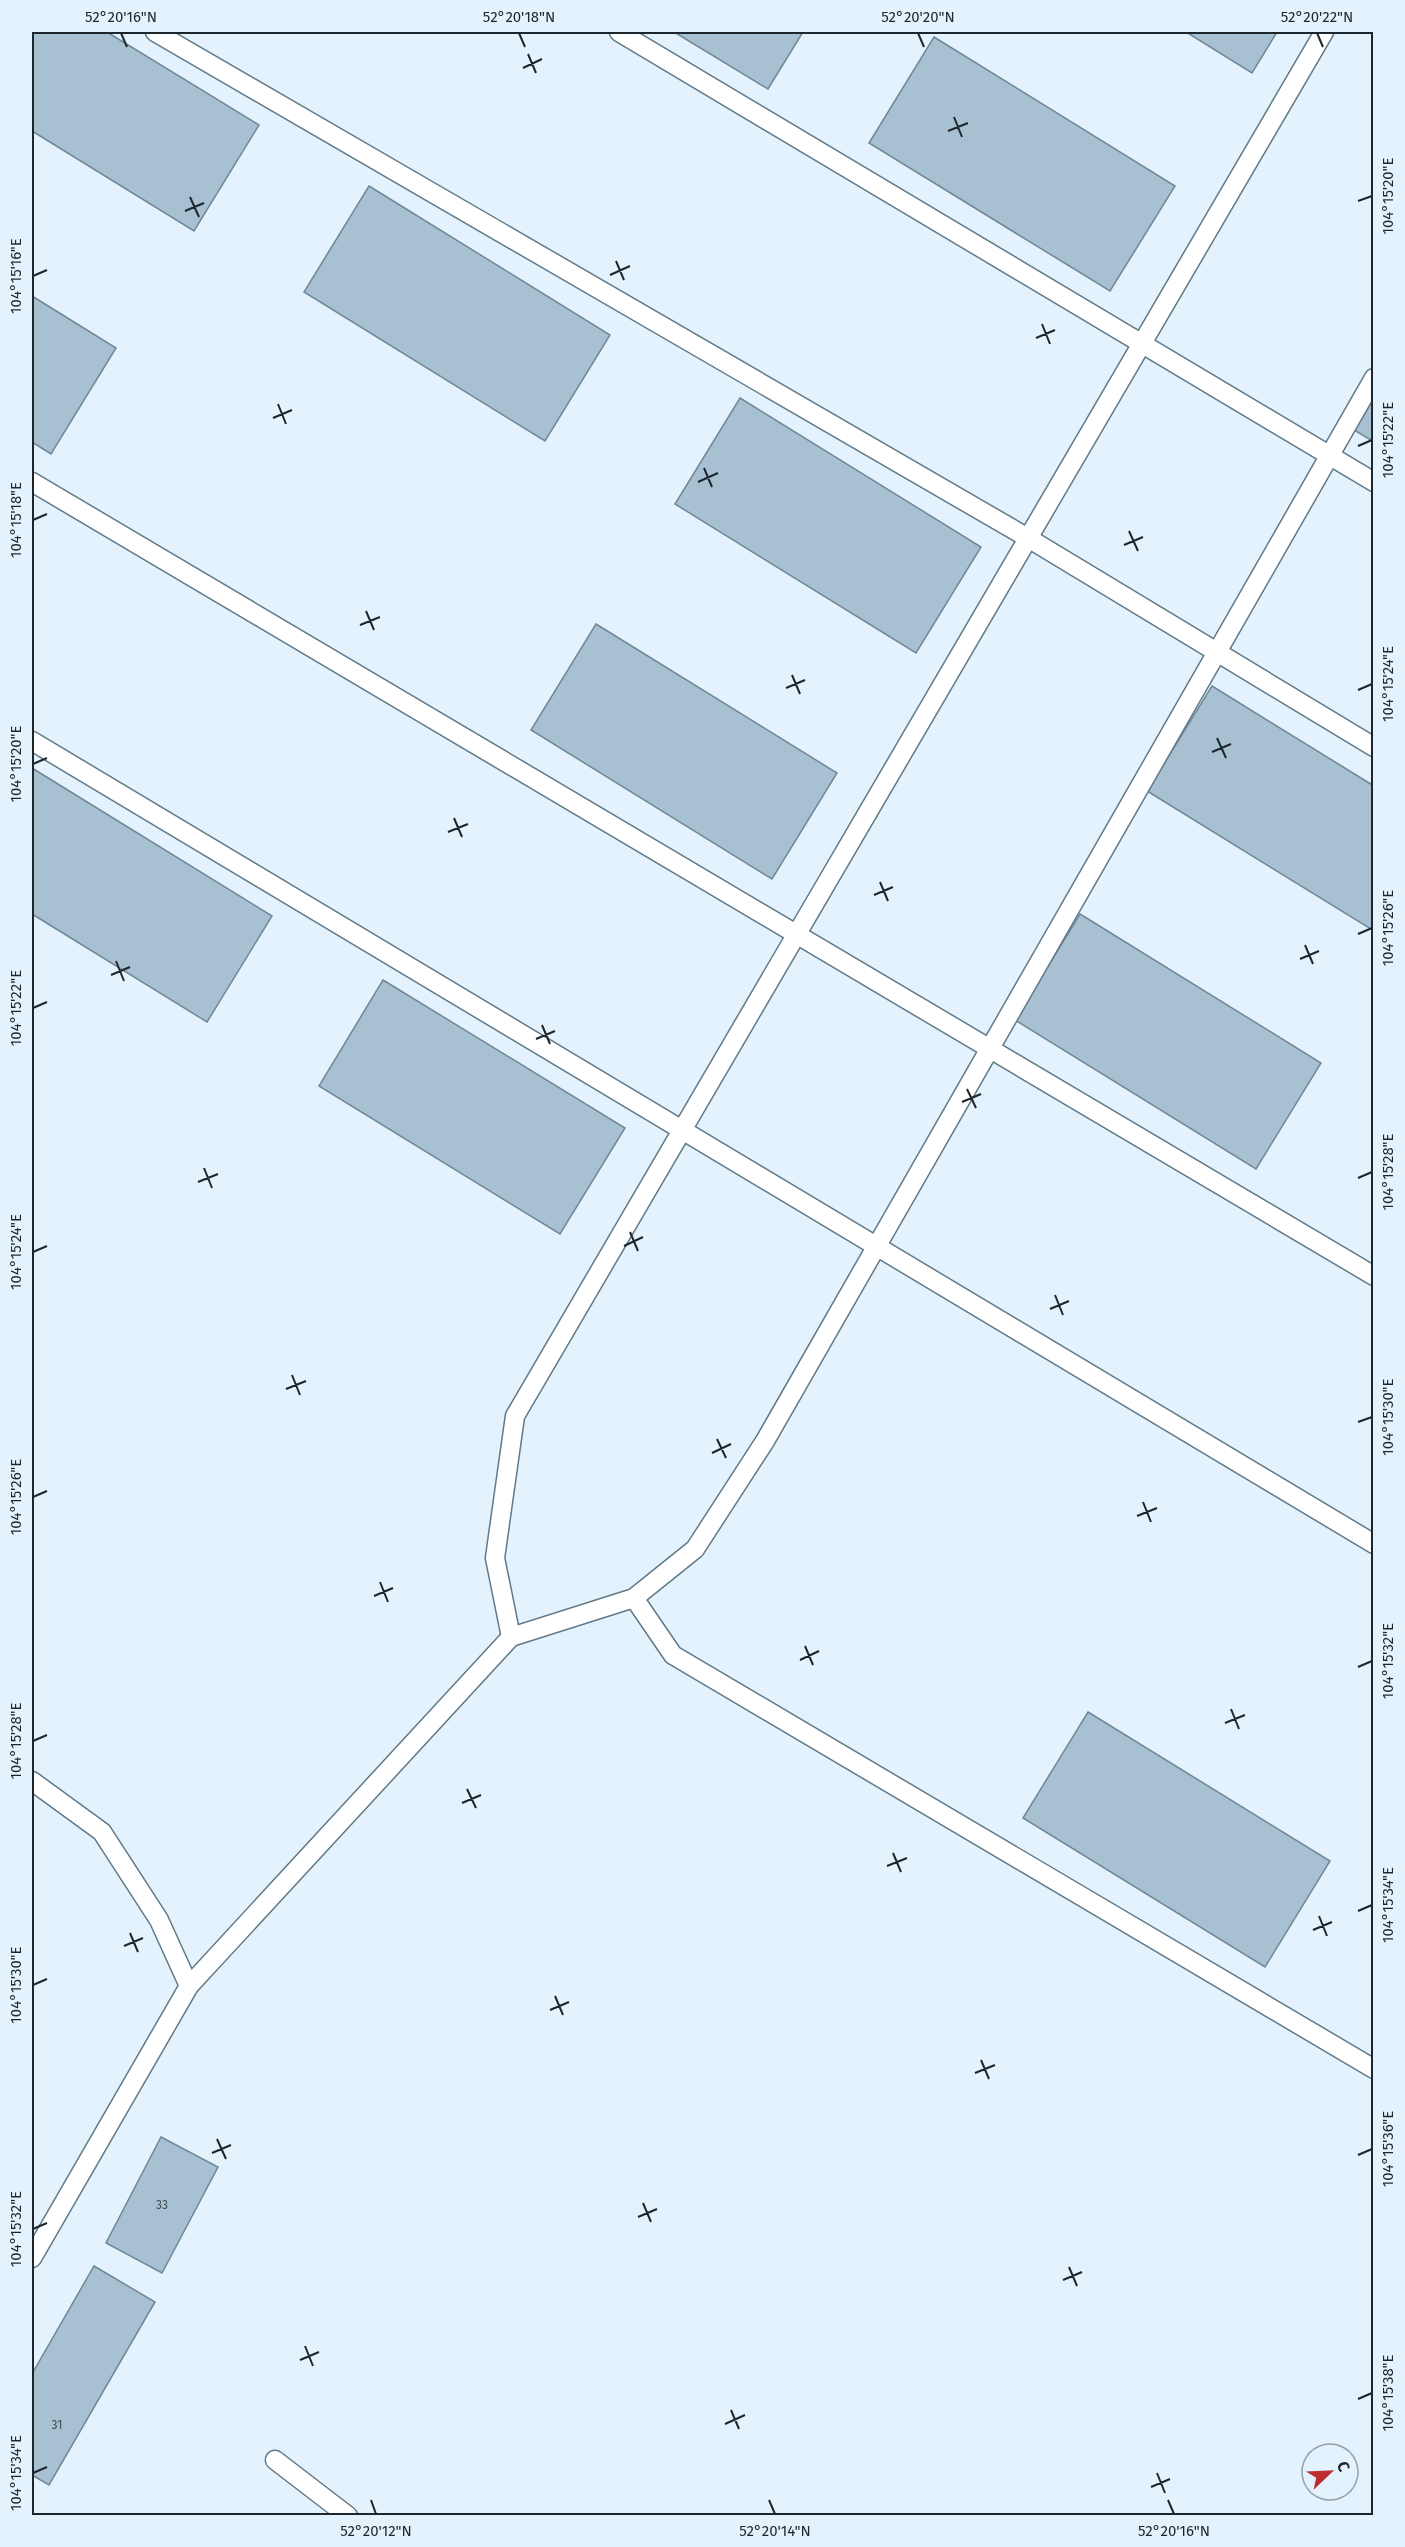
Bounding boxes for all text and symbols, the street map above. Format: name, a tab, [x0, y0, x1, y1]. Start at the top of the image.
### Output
text: 52°20'16"N	[85, 8, 157, 26]
text: 52°20'18"N	[483, 8, 555, 26]
text: 52°20'20"N	[881, 8, 955, 26]
text: 52°20'22"N	[1281, 8, 1353, 26]
text: 104°15'20"E	[1379, 157, 1397, 235]
text: 104°15'16"E	[7, 238, 25, 314]
text: 104°15'22"E	[1379, 402, 1397, 478]
text: 104°15'18"E	[7, 482, 25, 558]
text: 104°15'24"E	[1379, 646, 1397, 722]
text: 104°15'20"E	[7, 725, 25, 803]
text: 104°15'26"E	[1379, 890, 1397, 966]
text: 104°15'22"E	[7, 970, 25, 1046]
text: 104°15'28"E	[1379, 1133, 1397, 1211]
text: 104°15'24"E	[7, 1214, 25, 1290]
text: 104°15'30"E	[1379, 1378, 1397, 1456]
text: 104°15'26"E	[7, 1459, 25, 1535]
text: 104°15'32"E	[1379, 1623, 1397, 1699]
text: 104°15'28"E	[7, 1702, 25, 1780]
text: 104°15'34"E	[1379, 1867, 1397, 1943]
text: 104°15'30"E	[7, 1946, 25, 2024]
text: 104°15'36"E	[1379, 2111, 1397, 2187]
text: 104°15'32"E	[7, 2191, 25, 2267]
house number: 33	[156, 2198, 168, 2212]
text: 104°15'38"E	[1379, 2354, 1397, 2432]
house number: 31	[52, 2418, 62, 2432]
text: 104°15'34"E	[7, 2435, 25, 2511]
north arrow	[1300, 2442, 1360, 2502]
text: С	[1333, 2458, 1354, 2475]
text: 52°20'12"N	[340, 2522, 412, 2540]
text: 52°20'14"N	[739, 2522, 811, 2540]
text: 52°20'16"N	[1138, 2522, 1210, 2540]

